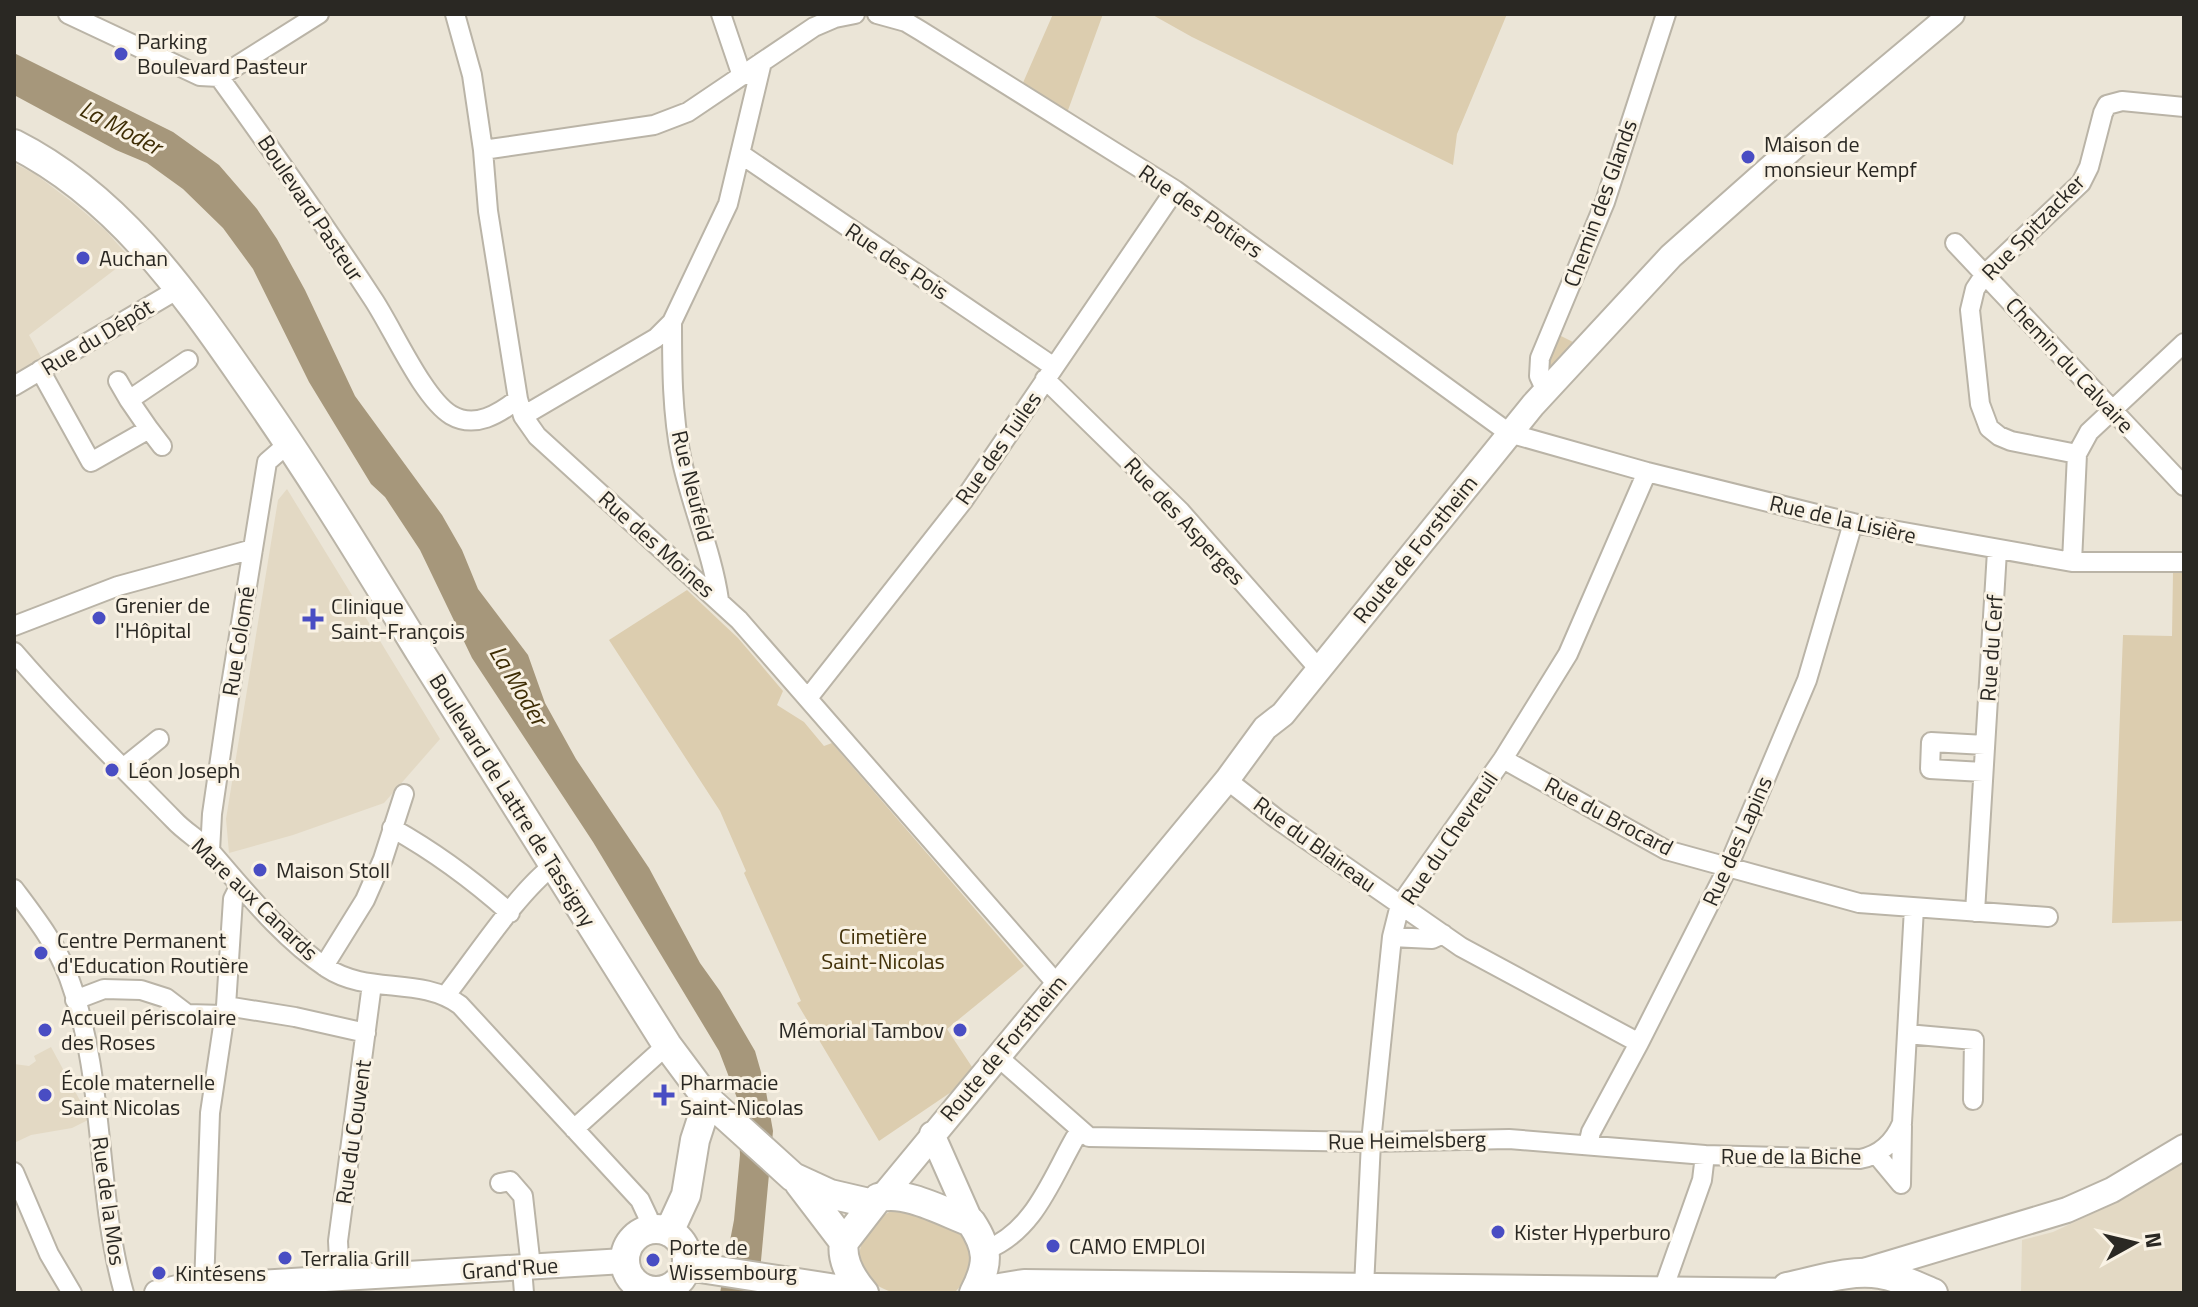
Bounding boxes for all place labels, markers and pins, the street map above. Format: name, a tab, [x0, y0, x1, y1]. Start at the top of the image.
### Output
place label: Parking Boulevard Pasteur	[137, 24, 308, 83]
marker: Parking Boulevard Pasteur	[112, 45, 130, 63]
place label: Maison de monsieur Kempf	[1764, 127, 1917, 186]
marker: Maison de monsieur Kempf	[1739, 148, 1757, 166]
place label: Auchan	[99, 241, 168, 275]
marker: Auchan	[74, 249, 92, 267]
place label: Grenier de l'Hôpital	[115, 588, 210, 647]
place label: Clinique Saint-François	[331, 589, 465, 648]
marker: Clinique Saint-François	[302, 608, 324, 630]
marker: Grenier de l'Hôpital	[90, 609, 108, 627]
place label: Léon Joseph	[128, 753, 240, 787]
marker: Léon Joseph	[103, 761, 121, 779]
place label: Maison Stoll	[276, 853, 390, 887]
marker: Maison Stoll	[251, 861, 269, 879]
place label: Centre Permanent d'Education Routière	[57, 923, 249, 982]
marker: Centre Permanent d'Education Routière	[32, 944, 50, 962]
place label: Accueil périscolaire des Roses	[61, 1000, 236, 1059]
place label: Mémorial Tambov	[779, 1013, 944, 1047]
marker: Accueil périscolaire des Roses	[36, 1021, 54, 1039]
marker: Mémorial Tambov	[951, 1021, 969, 1039]
place label: École maternelle Saint Nicolas	[61, 1065, 215, 1124]
place label: Pharmacie Saint-Nicolas	[680, 1065, 803, 1124]
marker: École maternelle Saint Nicolas	[36, 1086, 54, 1104]
marker: Pharmacie Saint-Nicolas	[655, 1086, 673, 1104]
place label: Kister Hyperburo	[1514, 1215, 1671, 1249]
marker: Kister Hyperburo	[1489, 1223, 1507, 1241]
place label: CAMO EMPLOI	[1069, 1229, 1206, 1263]
place label: Porte de Wissembourg	[669, 1230, 797, 1289]
marker: CAMO EMPLOI	[1044, 1237, 1062, 1255]
place label: Terralia Grill	[301, 1241, 410, 1275]
marker: Terralia Grill	[276, 1249, 294, 1267]
marker: Porte de Wissembourg	[644, 1251, 662, 1269]
place label: Kintésens	[175, 1256, 266, 1290]
marker: Kintésens	[150, 1264, 168, 1282]

